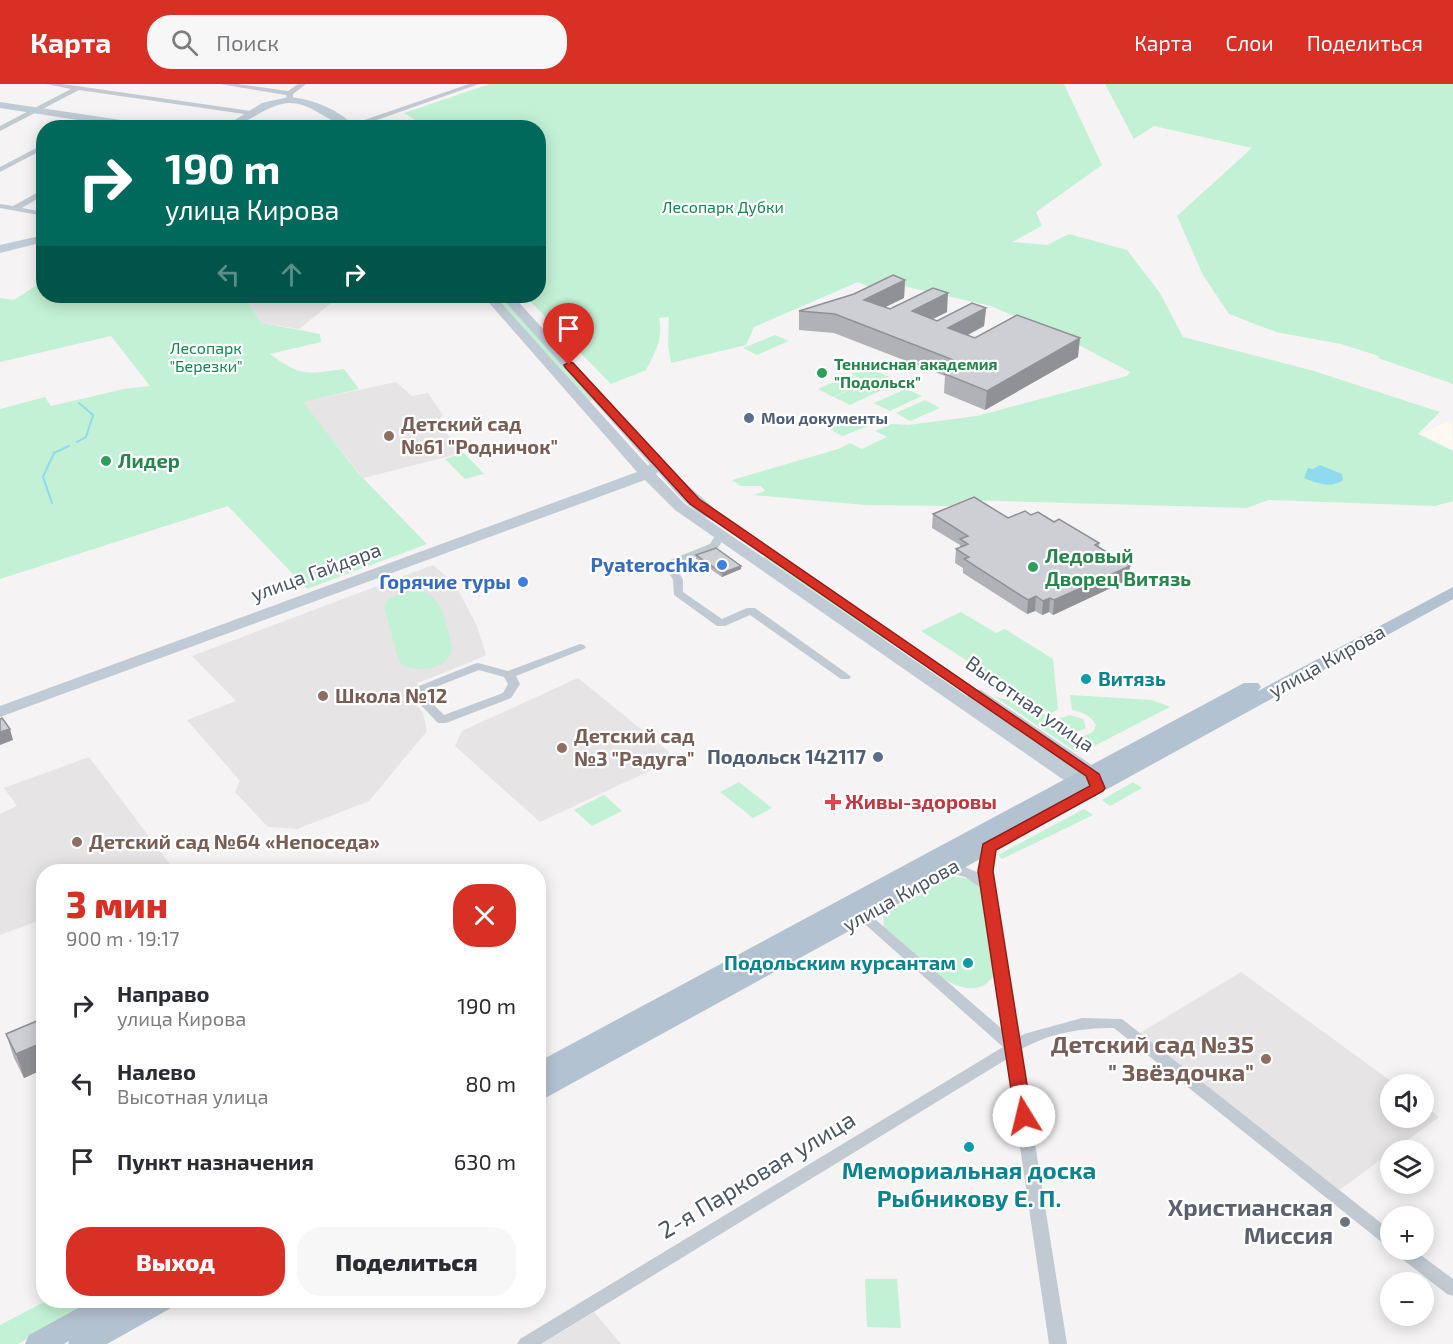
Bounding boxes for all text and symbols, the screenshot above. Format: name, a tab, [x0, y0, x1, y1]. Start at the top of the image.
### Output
search box	[147, 15, 567, 69]
text: Карта	[30, 25, 111, 59]
icon: search	[168, 26, 201, 59]
text: Поиск	[216, 29, 279, 55]
text: Карта	[1134, 30, 1193, 55]
text: Слои	[1226, 30, 1274, 55]
text: Поделиться	[1307, 30, 1423, 55]
text: 190 m	[165, 142, 281, 192]
icon: right	[66, 144, 144, 222]
text: улица Кирова	[165, 193, 340, 225]
park label: Лесопарк Дубки	[662, 197, 784, 217]
icon: left	[212, 258, 245, 291]
icon: ahead	[275, 258, 308, 291]
icon: right	[338, 258, 371, 291]
pin	[543, 303, 594, 365]
icon: arrive	[552, 312, 585, 345]
park label: Лесопарк "Березки"	[169, 338, 243, 375]
place label: Теннисная академия "Подольск"	[834, 354, 998, 391]
marker: Теннисная академия "Подольск"	[815, 366, 829, 380]
place label: Мои документы	[761, 408, 888, 427]
place label: Детский сад №61 "Родничок"	[401, 411, 558, 458]
marker: Мои документы	[742, 411, 756, 425]
marker: Детский сад №61 "Родничок"	[382, 429, 396, 443]
place label: Лидер	[118, 448, 180, 472]
marker: Лидер	[99, 454, 113, 468]
street label: улица Гайдара	[247, 536, 384, 607]
place label: Ледовый Дворец Витязь	[1045, 543, 1191, 590]
place label: Pyaterochka	[591, 552, 710, 577]
marker: Pyaterochka	[715, 558, 729, 572]
marker: Ледовый Дворец Витязь	[1026, 560, 1040, 574]
place label: Горячие туры	[379, 569, 511, 593]
marker: Горячие туры	[516, 575, 530, 589]
street label: улица Кирова	[1264, 618, 1389, 703]
street label: Высотная улица	[961, 650, 1099, 757]
place label: Витязь	[1098, 666, 1166, 690]
marker: Витязь	[1079, 672, 1093, 686]
place label: Школа №12	[335, 683, 447, 707]
marker: Школа №12	[316, 689, 330, 703]
place label: Детский сад №3 "Радуга"	[574, 723, 695, 770]
marker: Детский сад №3 "Радуга"	[555, 741, 569, 755]
place label: Подольск 142117	[707, 744, 866, 768]
marker: Подольск 142117	[871, 750, 885, 764]
place label: Живы-здоровы	[845, 789, 997, 813]
marker: Живы-здоровы	[826, 795, 840, 809]
place label: Детский сад №64 «Непоседа»	[89, 829, 380, 853]
marker: Детский сад №64 «Непоседа»	[70, 835, 84, 849]
street label: улица Кирова	[838, 852, 963, 937]
text: 3 мин	[66, 882, 168, 925]
button: close	[453, 884, 516, 947]
text: 900 m · 19:17	[66, 926, 180, 950]
place label: Подольским курсантам	[724, 950, 956, 974]
marker: Подольским курсантам	[961, 956, 975, 970]
text: Направо	[117, 980, 210, 1006]
icon: right	[66, 989, 99, 1022]
text: 190 m	[457, 992, 516, 1018]
text: улица Кирова	[117, 1006, 246, 1030]
place label: Детский сад №35 " Звёздочка"	[1051, 1029, 1254, 1086]
marker: Детский сад №35 " Звёздочка"	[1259, 1052, 1273, 1066]
text: Налево	[117, 1058, 196, 1084]
icon: left	[66, 1067, 99, 1100]
text: 80 m	[465, 1070, 516, 1096]
map controls	[1380, 1074, 1434, 1326]
button: sound	[1380, 1074, 1434, 1128]
text: Высотная улица	[117, 1084, 268, 1108]
position arrow	[992, 1084, 1056, 1148]
street label: 2-я Парковая улица	[653, 1104, 860, 1245]
marker: Мемориальная доска Рыбникову Е. П.	[962, 1140, 976, 1154]
button: layers	[1380, 1140, 1434, 1194]
icon: arrive	[66, 1145, 99, 1178]
text: Пункт назначения	[117, 1148, 314, 1174]
text: 630 m	[454, 1148, 516, 1174]
place label: Мемориальная доска Рыбникову Е. П.	[842, 1155, 1096, 1212]
place label: Христианская Миссия	[1168, 1192, 1333, 1249]
button: +	[1380, 1206, 1434, 1260]
marker: Христианская Миссия	[1338, 1215, 1352, 1229]
button: Выход	[66, 1227, 285, 1296]
button: Поделиться	[297, 1227, 516, 1296]
button: −	[1380, 1272, 1434, 1326]

